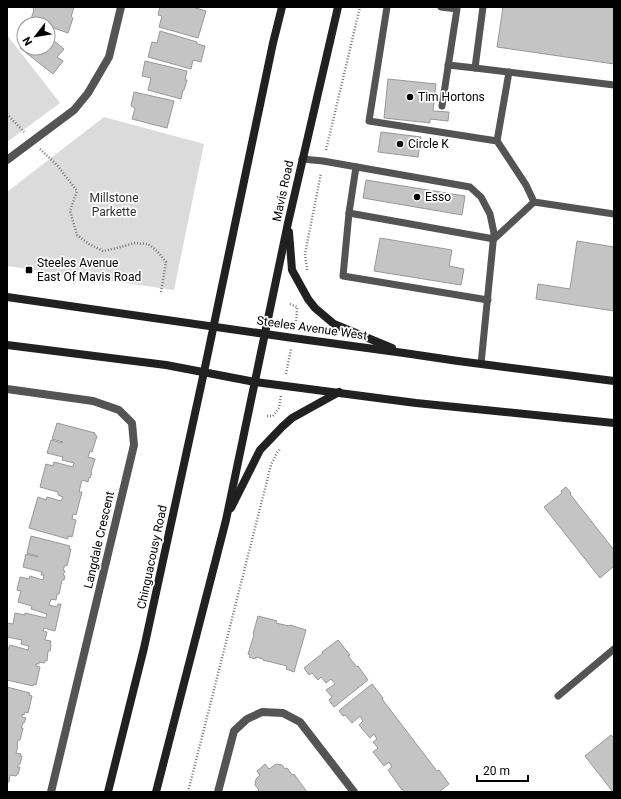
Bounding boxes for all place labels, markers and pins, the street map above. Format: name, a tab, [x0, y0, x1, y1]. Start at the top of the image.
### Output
place label: Tim Hortons	[418, 90, 485, 104]
marker: Tim Hortons	[405, 92, 415, 102]
place label: Circle K	[408, 137, 449, 151]
marker: Circle K	[395, 139, 405, 149]
place label: Esso	[425, 190, 451, 204]
marker: Esso	[412, 192, 422, 202]
place label: Steeles Avenue East Of Mavis Road	[37, 256, 141, 284]
marker: Steeles Avenue East Of Mavis Road	[24, 265, 34, 275]

